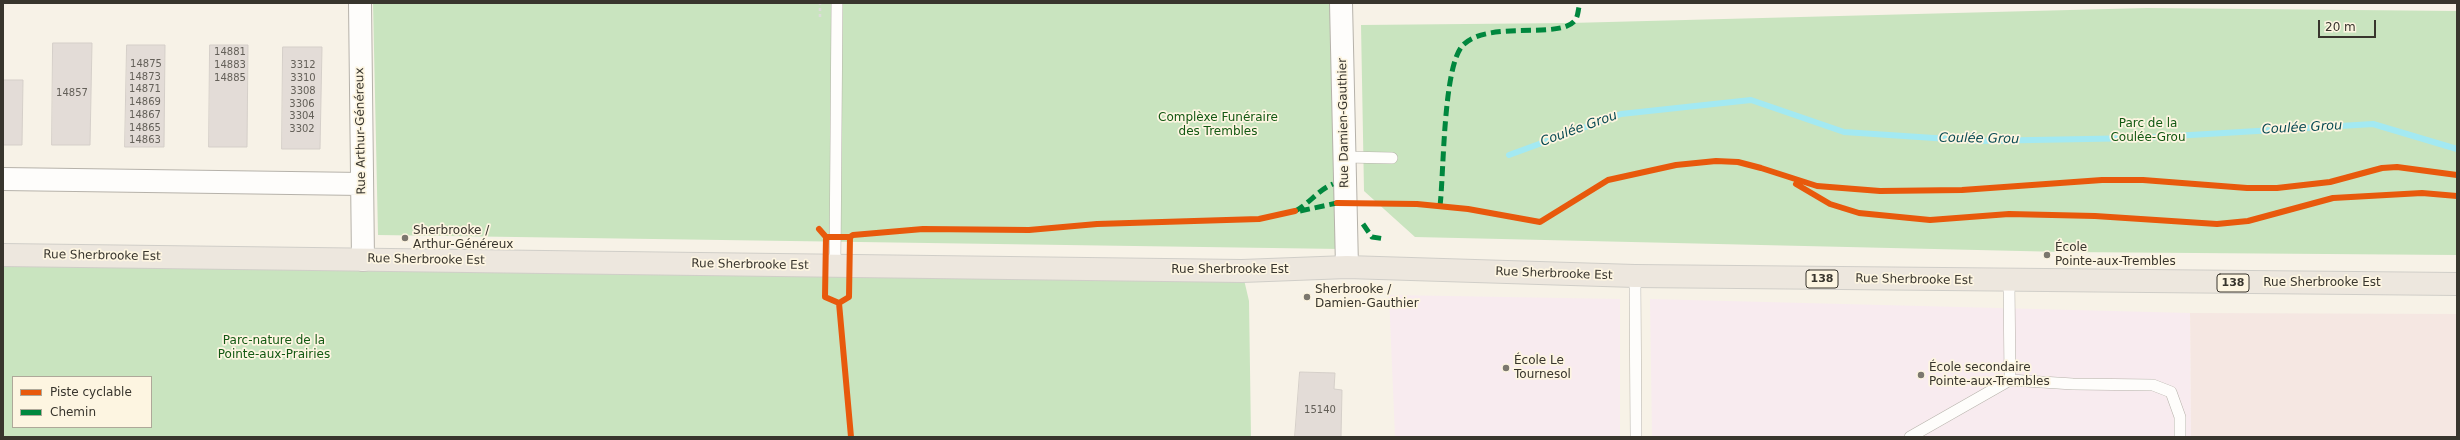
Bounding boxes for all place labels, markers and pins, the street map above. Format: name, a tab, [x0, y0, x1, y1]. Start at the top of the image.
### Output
place label: Sherbrooke / Arthur-Généreux	[413, 224, 513, 252]
marker: Sherbrooke / Arthur-Généreux	[400, 233, 410, 243]
place label: École Pointe-aux-Trembles	[2055, 241, 2176, 269]
marker: École Pointe-aux-Trembles	[2042, 250, 2052, 260]
place label: Sherbrooke / Damien-Gauthier	[1315, 283, 1419, 311]
marker: Sherbrooke / Damien-Gauthier	[1302, 292, 1312, 302]
place label: École Le Tournesol	[1514, 354, 1571, 382]
place label: École secondaire Pointe-aux-Trembles	[1929, 361, 2050, 389]
marker: École Le Tournesol	[1501, 363, 1511, 373]
marker: École secondaire Pointe-aux-Trembles	[1916, 370, 1926, 380]

